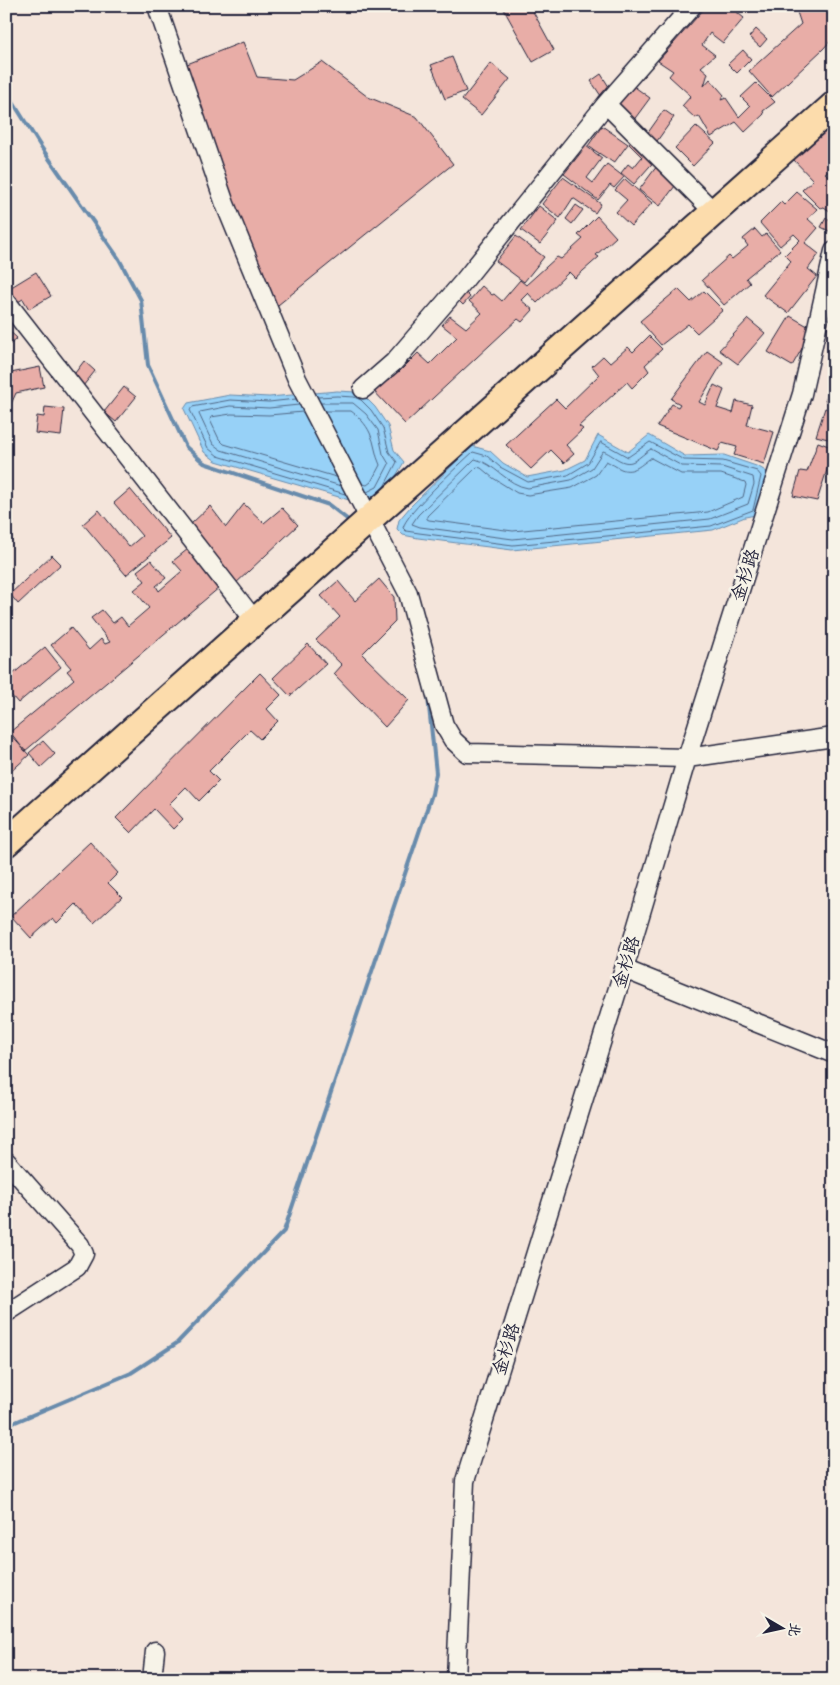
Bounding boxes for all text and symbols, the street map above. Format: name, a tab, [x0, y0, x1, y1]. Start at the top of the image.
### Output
street label: 金杉路	[722, 545, 765, 604]
street label: 金杉路	[604, 932, 645, 991]
street label: 金杉路	[484, 1319, 525, 1378]
north arrow	[758, 1602, 808, 1652]
text: 北	[784, 1622, 807, 1639]

